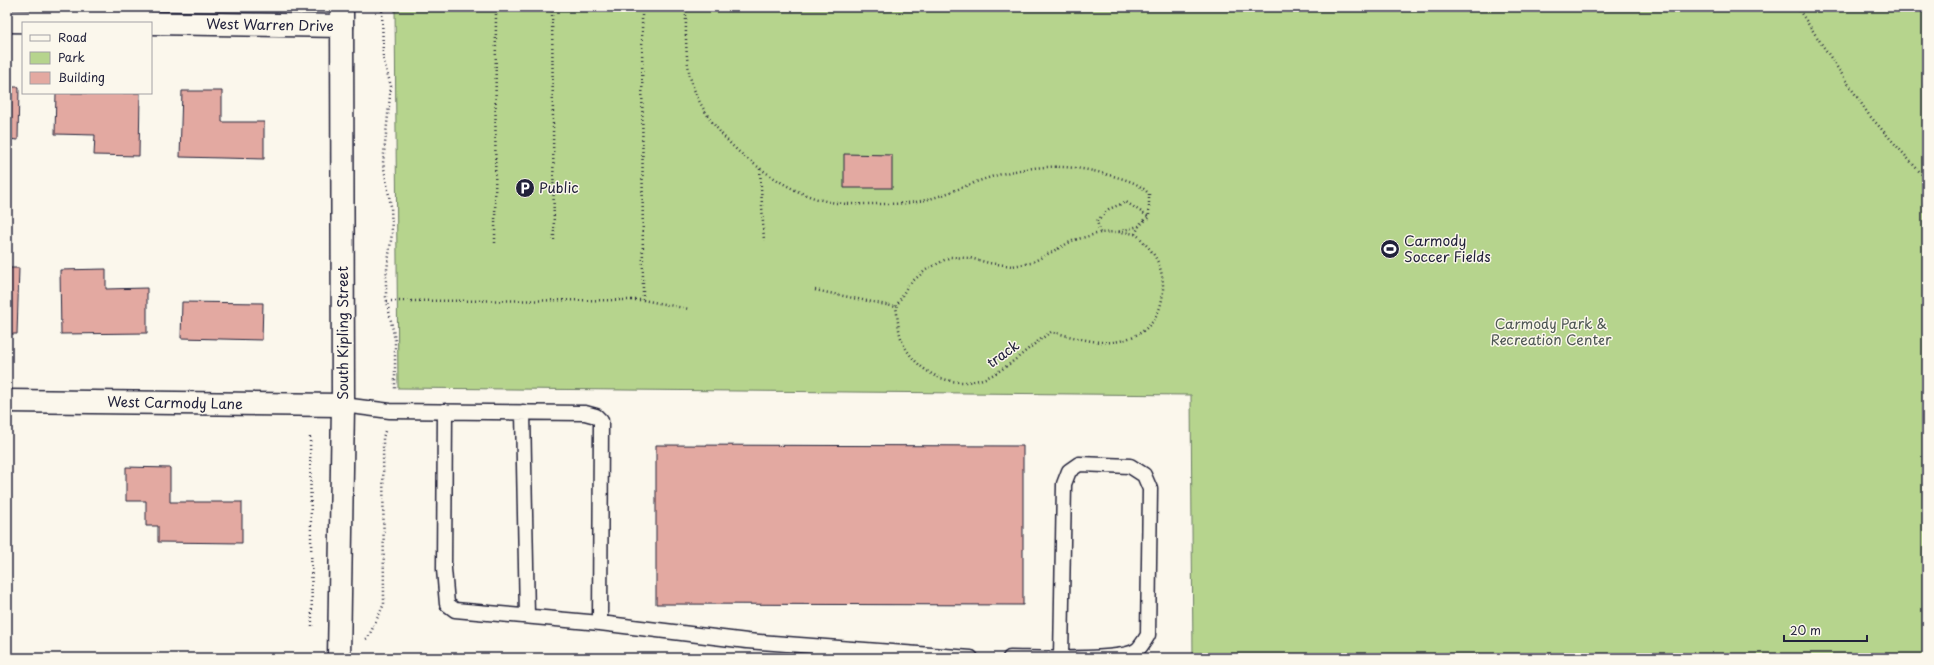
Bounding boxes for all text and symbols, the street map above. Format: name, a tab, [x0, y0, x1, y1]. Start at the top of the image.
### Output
street label: West Warren Drive	[206, 13, 334, 36]
legend	[22, 22, 152, 94]
text: Road	[58, 28, 87, 46]
text: Park	[58, 48, 85, 66]
text: Building	[58, 68, 105, 86]
parking icon: Public	[514, 177, 536, 199]
place label: Public	[539, 177, 579, 198]
place label: Carmody Soccer Fields	[1404, 230, 1491, 267]
sports icon: Carmody Soccer Fields	[1379, 238, 1401, 260]
street label: South Kipling Street	[332, 266, 353, 400]
park label: Carmody Park & Recreation Center	[1490, 313, 1612, 350]
street label: track	[982, 334, 1024, 373]
street label: West Carmody Lane	[107, 391, 243, 414]
scale bar	[1784, 617, 1867, 643]
text: 20 m	[1790, 621, 1821, 639]

